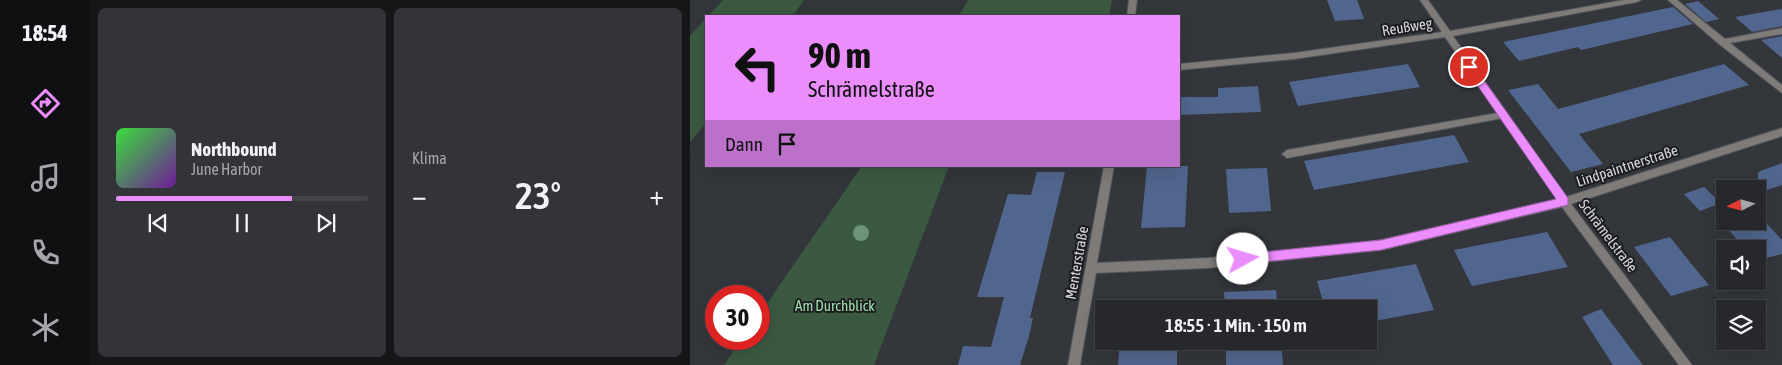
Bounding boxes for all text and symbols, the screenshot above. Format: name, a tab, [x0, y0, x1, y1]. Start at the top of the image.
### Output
street label: Reußweg	[1381, 14, 1434, 39]
text: 18:54	[22, 20, 68, 46]
icon: left	[725, 35, 790, 100]
text: 90 m	[808, 35, 871, 75]
pin	[1448, 46, 1490, 88]
icon: arrive	[1455, 53, 1483, 81]
text: Schrämelstraße	[808, 76, 935, 102]
icon: directions	[28, 86, 63, 121]
icon: arrive	[773, 130, 801, 158]
text: Dann	[725, 133, 763, 155]
text: Northbound	[191, 138, 277, 160]
street label: Lindpaintnerstraße	[1574, 141, 1680, 190]
text: Klima	[412, 149, 447, 167]
icon: music	[28, 160, 63, 195]
text: June Harbor	[191, 160, 262, 178]
text: 23°	[515, 174, 561, 217]
text: −	[412, 179, 427, 211]
text: +	[649, 179, 664, 211]
north arrow	[1716, 180, 1766, 230]
map controls	[1716, 180, 1766, 350]
street label: Schrämelstraße	[1576, 196, 1641, 275]
icon: previous	[144, 209, 172, 237]
icon: pause	[228, 209, 256, 237]
icon: next	[312, 209, 340, 237]
street label: Menterstraße	[1062, 225, 1091, 301]
position arrow	[1216, 232, 1268, 284]
icon: phone	[28, 235, 63, 270]
button: sound	[1716, 240, 1766, 290]
speed limit sign: 30	[705, 285, 770, 350]
park label: Am Durchblick	[795, 297, 875, 314]
button: layers	[1716, 300, 1766, 350]
icon: climate	[28, 310, 63, 345]
text: 18:55 · 1 Min. · 150 m	[1165, 314, 1307, 336]

